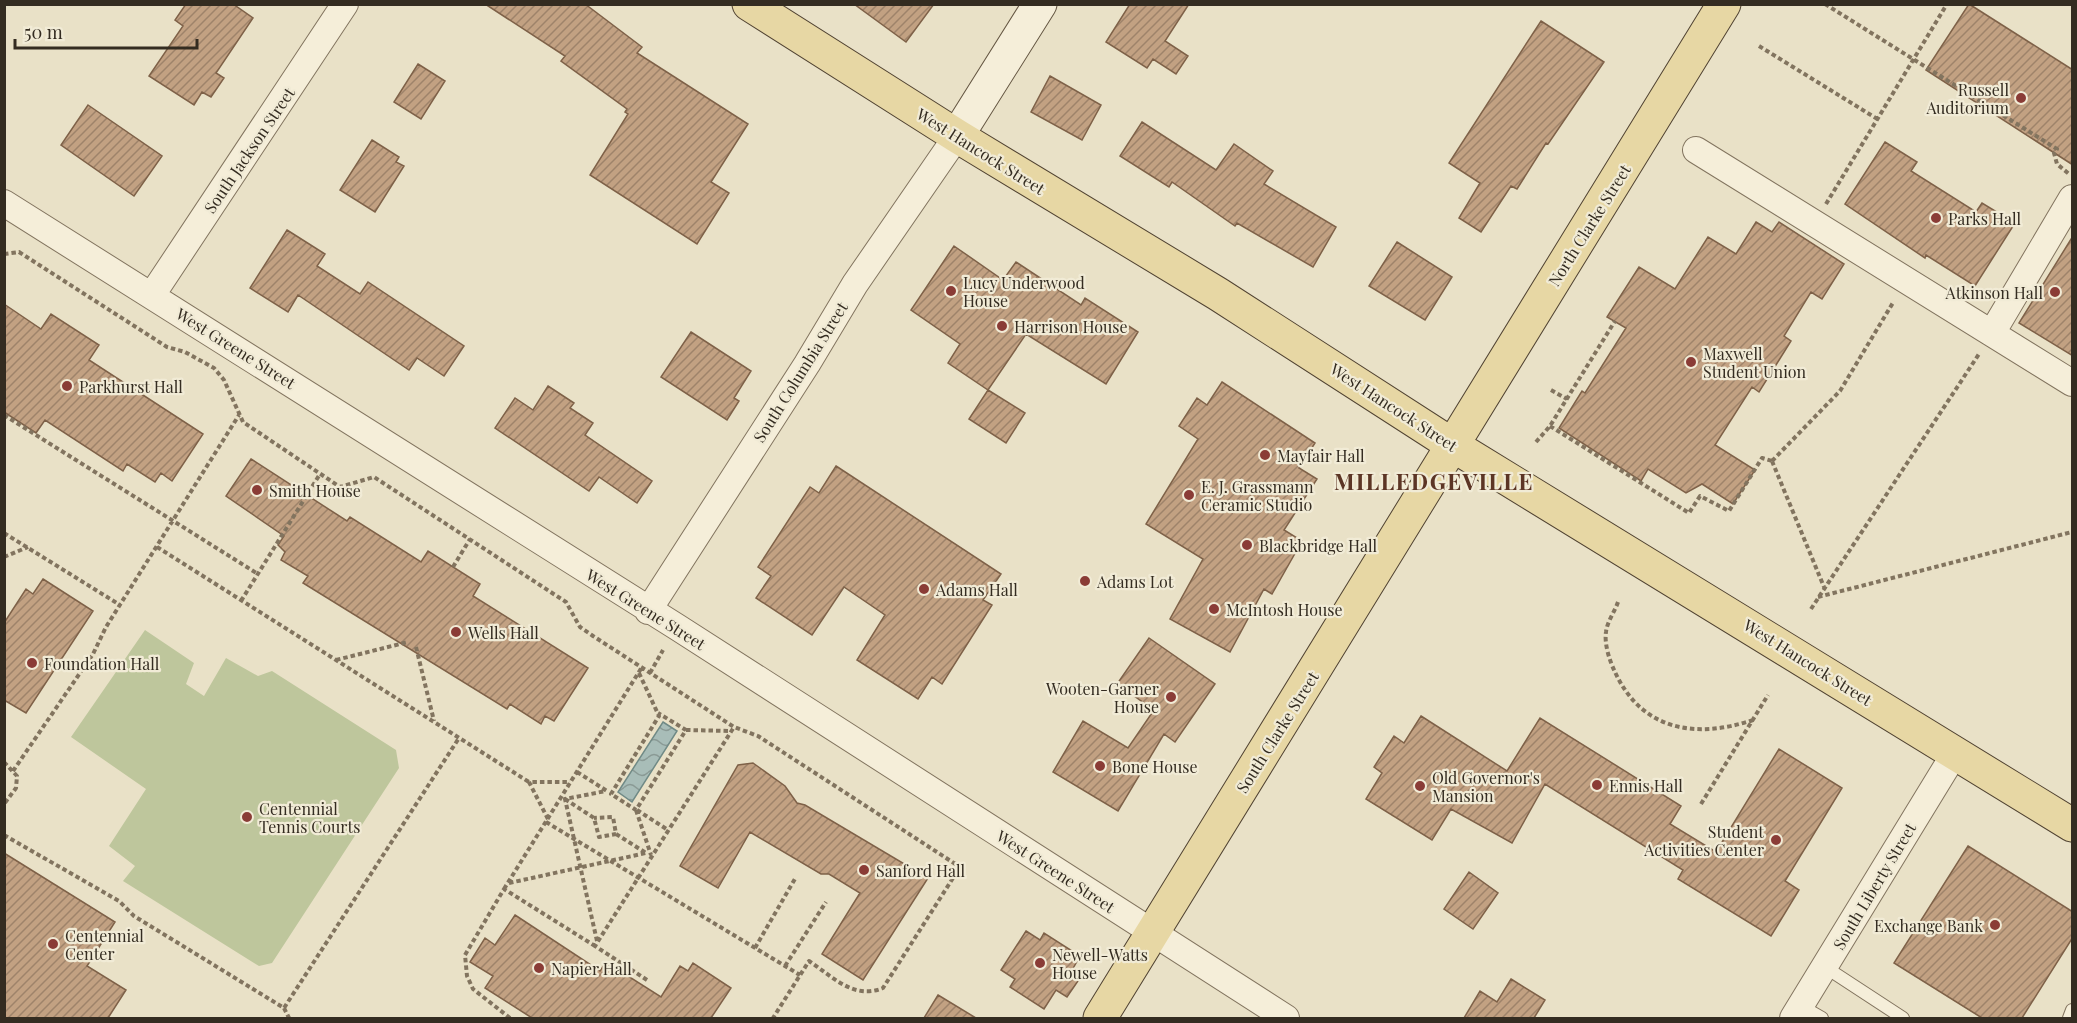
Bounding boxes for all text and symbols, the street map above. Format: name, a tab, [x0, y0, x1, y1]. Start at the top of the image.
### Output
scale bar	[15, 12, 196, 50]
text: 50 m	[24, 20, 63, 44]
place label: Russell Auditorium	[1925, 79, 2009, 118]
street label: South Jackson Street	[199, 83, 299, 217]
marker: Russell Auditorium	[2014, 91, 2028, 105]
street label: West Hancock Street	[912, 103, 1049, 199]
street label: North Clarke Street	[1543, 160, 1635, 290]
place label: Parks Hall	[1948, 208, 2022, 229]
marker: Parks Hall	[1929, 211, 1943, 225]
place label: Lucy Underwood House	[963, 272, 1085, 311]
place label: Atkinson Hall	[1945, 282, 2043, 303]
marker: Lucy Underwood House	[944, 284, 958, 298]
marker: Atkinson Hall	[2048, 285, 2062, 299]
street label: South Columbia Street	[748, 298, 852, 446]
street label: West Greene Street	[172, 302, 300, 393]
place label: Harrison House	[1014, 316, 1128, 337]
marker: Harrison House	[995, 319, 1009, 333]
place label: Maxwell Student Union	[1703, 343, 1807, 382]
marker: Maxwell Student Union	[1684, 355, 1698, 369]
street label: West Hancock Street	[1326, 357, 1462, 456]
place label: Parkhurst Hall	[79, 376, 183, 397]
marker: Parkhurst Hall	[60, 379, 74, 393]
place label: Mayfair Hall	[1277, 445, 1365, 466]
marker: Mayfair Hall	[1258, 448, 1272, 462]
district label: MILLEDGEVILLE	[1334, 466, 1534, 496]
place label: E. J. Grassmann Ceramic Studio	[1201, 476, 1314, 515]
place label: Smith House	[269, 480, 361, 501]
marker: Smith House	[250, 483, 264, 497]
marker: E. J. Grassmann Ceramic Studio	[1182, 488, 1196, 502]
place label: Blackbridge Hall	[1259, 535, 1378, 556]
marker: Blackbridge Hall	[1240, 538, 1254, 552]
street label: West Greene Street	[582, 563, 710, 654]
place label: Adams Lot	[1096, 571, 1174, 592]
marker: Adams Lot	[1078, 574, 1092, 588]
place label: Adams Hall	[935, 579, 1018, 600]
marker: Adams Hall	[917, 582, 931, 596]
place label: McIntosh House	[1226, 599, 1343, 620]
marker: McIntosh House	[1207, 602, 1221, 616]
street label: West Hancock Street	[1739, 614, 1876, 710]
place label: Wells Hall	[467, 622, 539, 643]
marker: Wells Hall	[449, 625, 463, 639]
place label: Foundation Hall	[44, 653, 160, 674]
marker: Foundation Hall	[25, 656, 39, 670]
street label: South Clarke Street	[1231, 667, 1323, 797]
place label: Wooten-Garner House	[1045, 678, 1159, 717]
marker: Wooten-Garner House	[1164, 690, 1178, 704]
place label: Bone House	[1112, 756, 1198, 777]
marker: Bone House	[1093, 759, 1107, 773]
place label: Old Governor's Mansion	[1432, 767, 1540, 806]
place label: Ennis Hall	[1609, 775, 1683, 796]
marker: Ennis Hall	[1590, 778, 1604, 792]
marker: Old Governor's Mansion	[1413, 779, 1427, 793]
place label: Centennial Tennis Courts	[259, 798, 360, 837]
marker: Centennial Tennis Courts	[240, 810, 254, 824]
street label: South Liberty Street	[1828, 818, 1920, 953]
place label: Student Activities Center	[1643, 821, 1764, 860]
street label: West Greene Street	[992, 824, 1119, 917]
marker: Student Activities Center	[1769, 833, 1783, 847]
place label: Sanford Hall	[876, 860, 966, 881]
marker: Sanford Hall	[857, 863, 871, 877]
place label: Exchange Bank	[1874, 915, 1983, 936]
marker: Exchange Bank	[1988, 918, 2002, 932]
place label: Centennial Center	[65, 925, 144, 964]
marker: Centennial Center	[46, 937, 60, 951]
place label: Newell-Watts House	[1052, 944, 1148, 983]
marker: Newell-Watts House	[1033, 956, 1047, 970]
place label: Napier Hall	[551, 958, 632, 979]
marker: Napier Hall	[532, 961, 546, 975]

